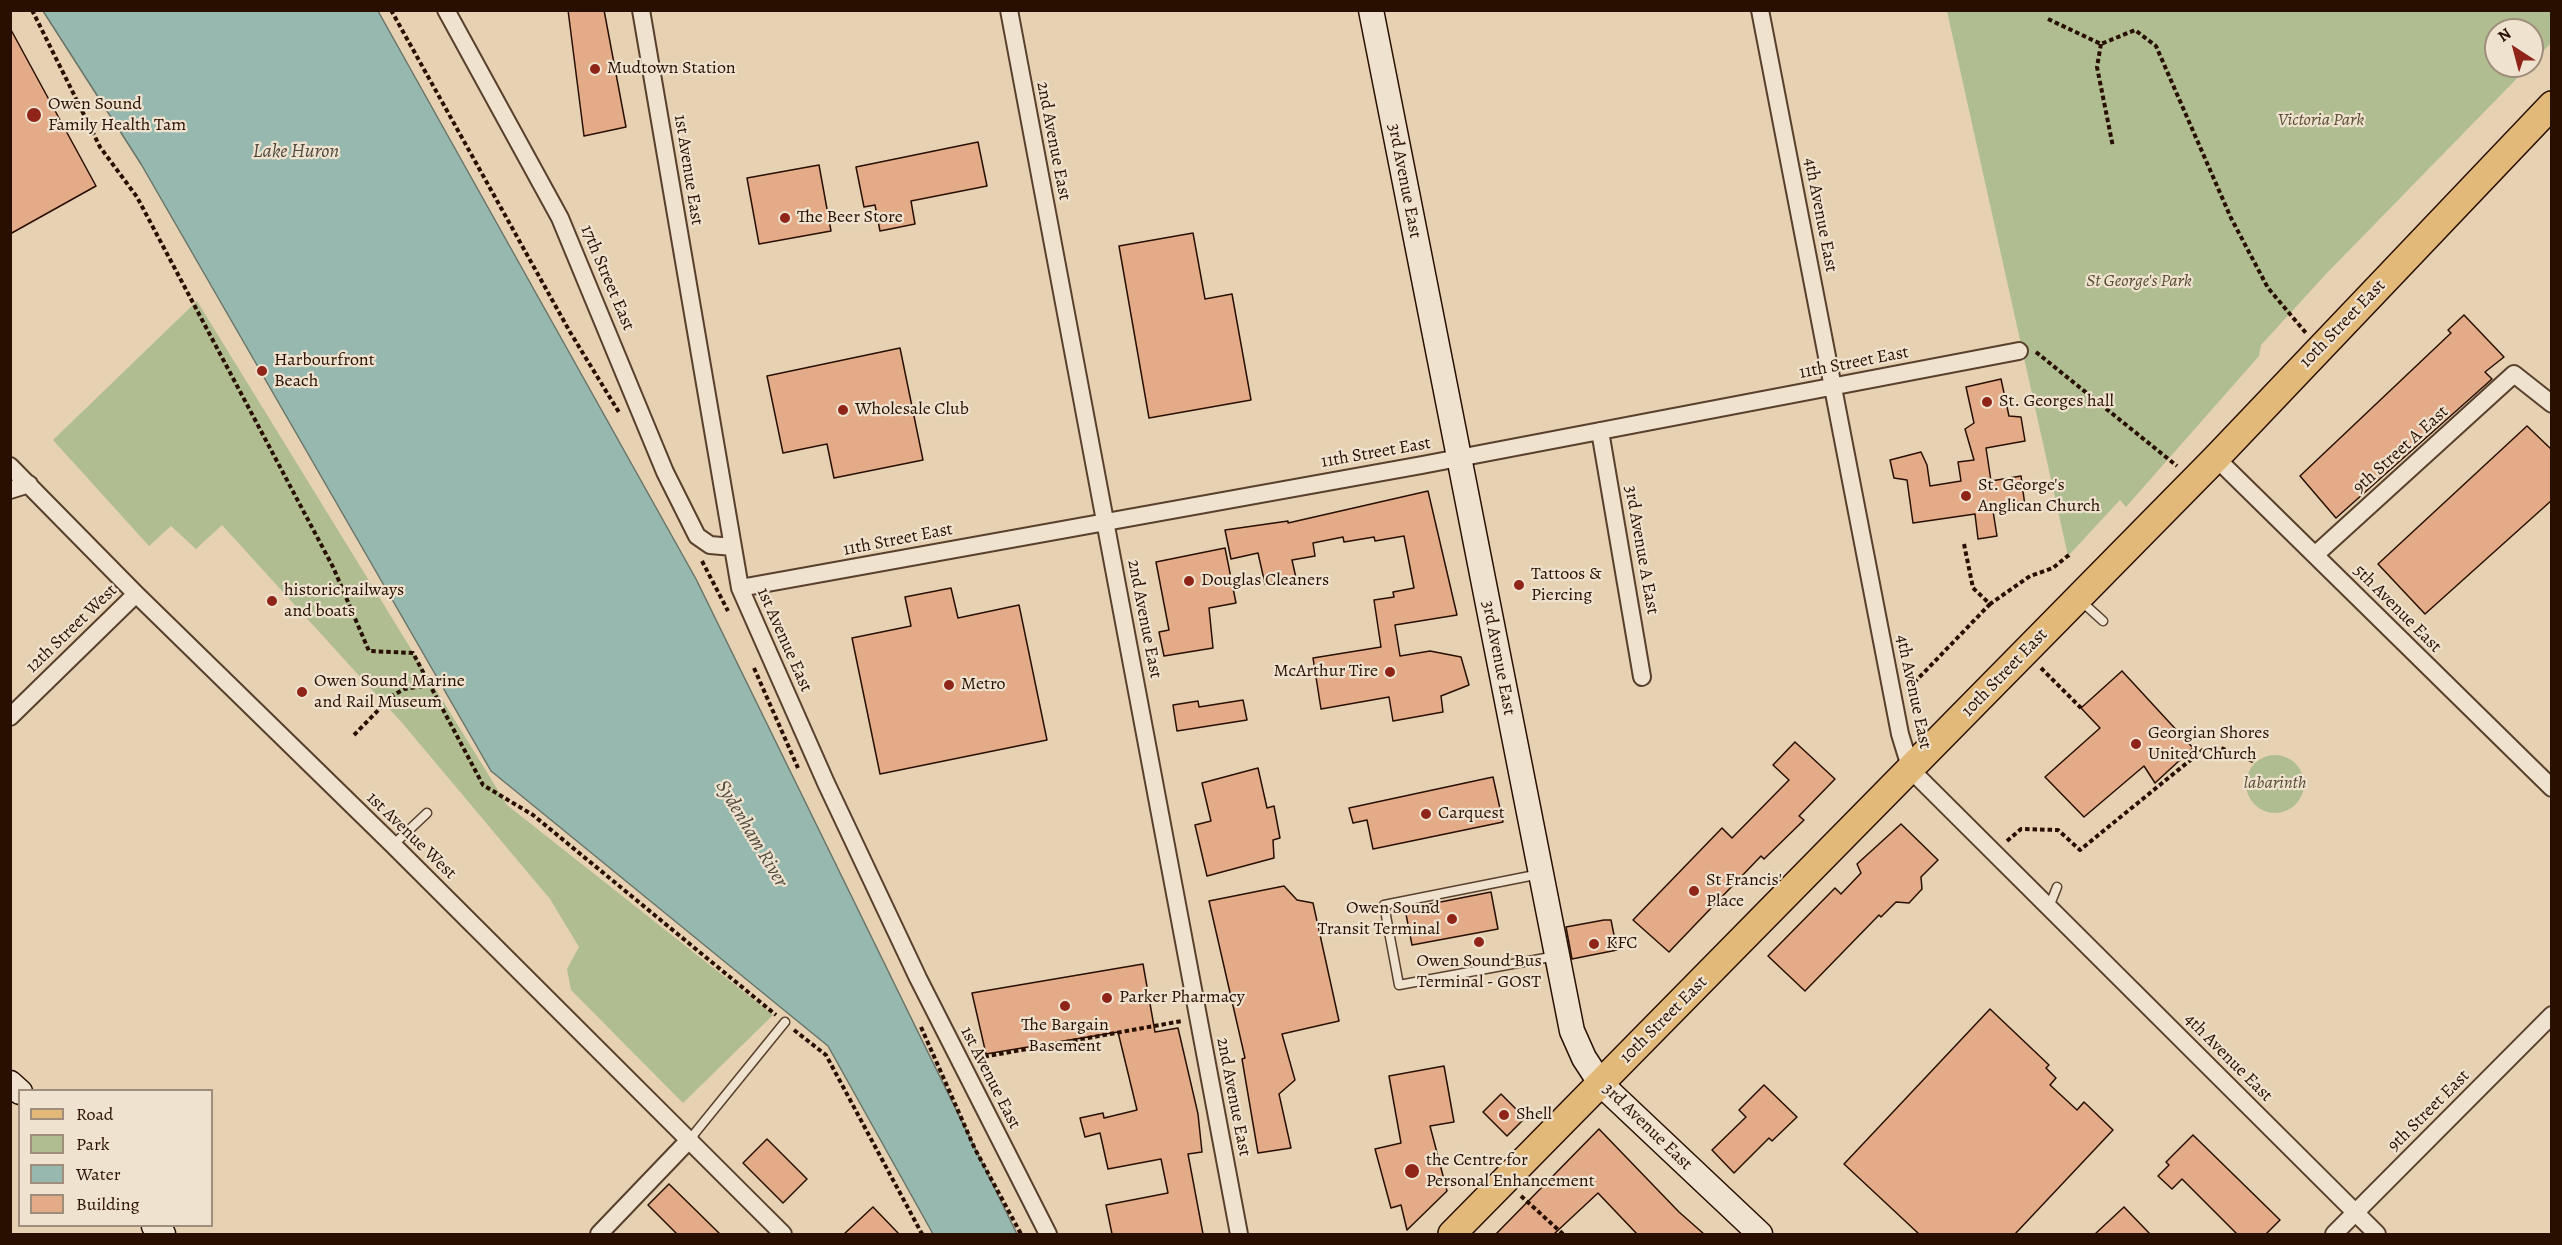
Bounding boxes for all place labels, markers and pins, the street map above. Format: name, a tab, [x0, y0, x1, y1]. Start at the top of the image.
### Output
place label: Mudtown Station	[607, 58, 736, 80]
marker: Mudtown Station	[588, 62, 602, 76]
place label: Owen Sound Family Health Tam	[48, 94, 186, 136]
marker: Owen Sound Family Health Tam	[25, 106, 43, 124]
place label: The Beer Store	[797, 207, 903, 229]
marker: The Beer Store	[778, 211, 792, 225]
place label: Harbourfront Beach	[274, 350, 375, 392]
marker: Harbourfront Beach	[255, 364, 269, 378]
place label: St. Georges hall	[1999, 391, 2114, 413]
marker: St. Georges hall	[1980, 395, 1994, 409]
place label: Wholesale Club	[855, 399, 969, 421]
marker: Wholesale Club	[836, 403, 850, 417]
place label: St. George's Anglican Church	[1978, 475, 2100, 518]
marker: St. George's Anglican Church	[1959, 489, 1973, 503]
place label: Tattoos & Piercing	[1531, 564, 1602, 606]
place label: Douglas Cleaners	[1201, 570, 1329, 592]
marker: Douglas Cleaners	[1182, 574, 1196, 588]
marker: Tattoos & Piercing	[1512, 578, 1526, 592]
place label: historic railways and boats	[284, 580, 404, 622]
marker: historic railways and boats	[265, 594, 279, 608]
place label: McArthur Tire	[1274, 661, 1378, 683]
marker: McArthur Tire	[1383, 665, 1397, 679]
place label: Owen Sound Marine and Rail Museum	[314, 671, 465, 714]
place label: Metro	[961, 674, 1006, 696]
marker: Metro	[942, 678, 956, 692]
marker: Owen Sound Marine and Rail Museum	[295, 685, 309, 699]
place label: Georgian Shores United Church	[2148, 723, 2269, 766]
marker: Georgian Shores United Church	[2129, 737, 2143, 751]
place label: Carquest	[1438, 803, 1505, 825]
marker: Carquest	[1419, 807, 1433, 821]
place label: St Francis' Place	[1706, 870, 1782, 912]
marker: St Francis' Place	[1687, 884, 1701, 898]
place label: Owen Sound Transit Terminal	[1318, 898, 1440, 940]
marker: Owen Sound Transit Terminal	[1445, 912, 1459, 926]
place label: KFC	[1606, 933, 1638, 955]
marker: Owen Sound Bus Terminal - GOST	[1472, 935, 1486, 949]
marker: KFC	[1587, 937, 1601, 951]
place label: Owen Sound Bus Terminal - GOST	[1416, 951, 1542, 994]
place label: Parker Pharmacy	[1119, 987, 1245, 1009]
marker: Parker Pharmacy	[1100, 991, 1114, 1005]
marker: The Bargain Basement	[1058, 999, 1072, 1013]
place label: The Bargain Basement	[1021, 1015, 1109, 1058]
place label: Shell	[1516, 1104, 1552, 1126]
marker: Shell	[1497, 1108, 1511, 1122]
place label: the Centre for Personal Enhancement	[1426, 1150, 1595, 1192]
marker: the Centre for Personal Enhancement	[1403, 1162, 1421, 1180]

